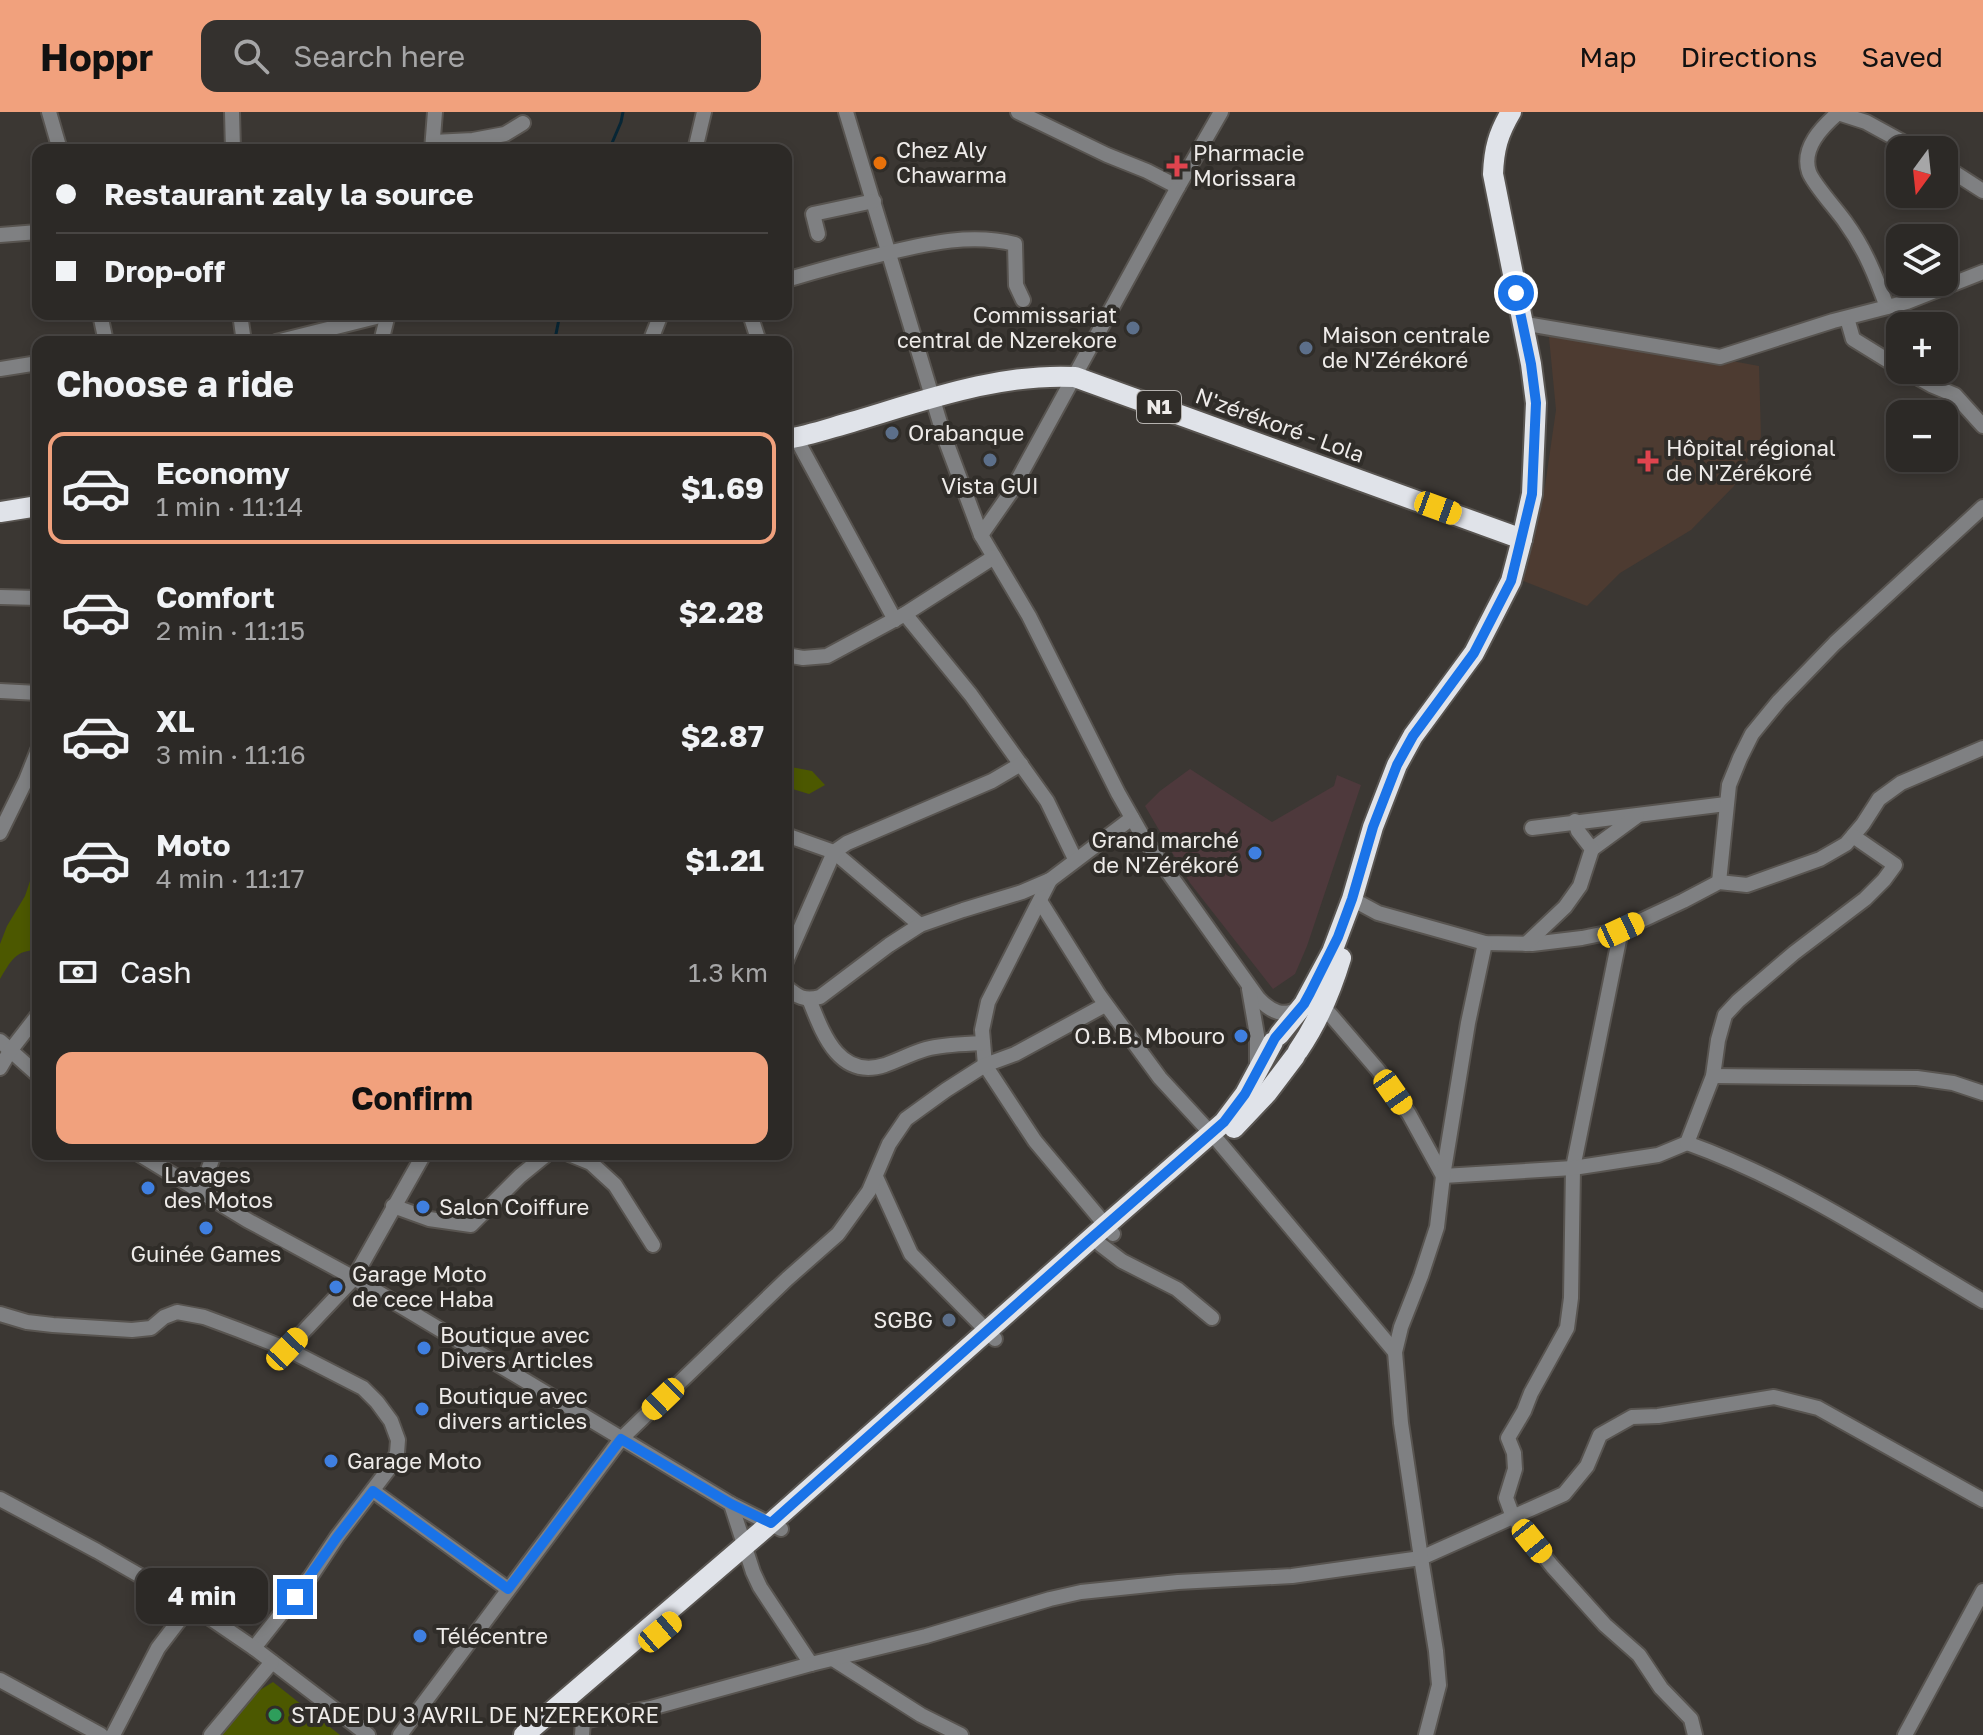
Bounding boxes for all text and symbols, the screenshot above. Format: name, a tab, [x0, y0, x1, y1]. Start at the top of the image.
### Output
search box	[201, 20, 761, 92]
text: Hoppr	[40, 34, 153, 79]
icon: search	[229, 34, 273, 78]
text: Search here	[293, 38, 465, 74]
text: Map	[1579, 40, 1636, 73]
text: Directions	[1680, 40, 1817, 73]
text: Saved	[1861, 40, 1943, 73]
place label: Chez Aly Chawarma	[896, 136, 1007, 188]
north arrow	[1886, 136, 1958, 208]
map controls	[1886, 136, 1958, 472]
place label: Pharmacie Morissara	[1193, 139, 1305, 191]
marker: Chez Aly Chawarma	[871, 154, 889, 172]
marker: Pharmacie Morissara	[1168, 157, 1186, 175]
text: Restaurant zaly la source	[104, 176, 474, 212]
button: layers	[1886, 224, 1958, 296]
text: Drop-off	[104, 253, 225, 289]
route start	[1498, 275, 1534, 311]
place label: Commissariat central de Nzerekore	[897, 301, 1117, 353]
button: +	[1886, 312, 1958, 384]
marker: Commissariat central de Nzerekore	[1124, 319, 1142, 337]
place label: Maison centrale de N'Zérékoré	[1322, 321, 1490, 373]
marker: Maison centrale de N'Zérékoré	[1297, 339, 1315, 357]
text: Choose a ride	[56, 362, 294, 405]
street label: N'zérékoré - Lola	[1192, 381, 1368, 468]
road number: N1	[1137, 391, 1181, 423]
button: −	[1886, 400, 1958, 472]
place label: Orabanque	[908, 419, 1024, 446]
marker: Orabanque	[883, 424, 901, 442]
place label: Hôpital régional de N'Zérékoré	[1666, 434, 1836, 486]
marker: Hôpital régional de N'Zérékoré	[1637, 450, 1659, 472]
marker: Vista GUI	[981, 451, 999, 469]
icon: car	[60, 452, 132, 524]
text: Economy	[156, 455, 290, 491]
text: $1.69	[681, 470, 764, 506]
place label: Vista GUI	[941, 472, 1039, 499]
car	[1411, 489, 1465, 527]
text: 1 min · 11:14	[156, 491, 303, 522]
icon: car	[60, 576, 132, 648]
text: Comfort	[156, 579, 275, 615]
text: $2.28	[679, 594, 764, 630]
text: 2 min · 11:15	[156, 615, 305, 646]
icon: car	[60, 700, 132, 772]
text: XL	[156, 703, 195, 739]
text: $2.87	[680, 718, 764, 754]
text: 3 min · 11:16	[156, 739, 306, 770]
icon: car	[60, 824, 132, 896]
place label: Grand marché de N'Zérékoré	[1092, 826, 1239, 878]
text: Moto	[156, 827, 231, 863]
text: $1.21	[685, 842, 764, 878]
marker: Grand marché de N'Zérékoré	[1246, 844, 1264, 862]
text: 4 min · 11:17	[156, 863, 305, 894]
car	[1594, 909, 1648, 951]
icon: cash	[56, 950, 100, 994]
text: Cash	[120, 954, 192, 990]
text: 1.3 km	[688, 957, 768, 988]
place label: O.B.B. Mbouro	[1074, 1022, 1225, 1049]
marker: O.B.B. Mbouro	[1232, 1027, 1250, 1045]
button: Confirm	[56, 1052, 768, 1144]
car	[1369, 1065, 1417, 1119]
place label: Lavages des Motos	[164, 1161, 273, 1213]
marker: Lavages des Motos	[139, 1179, 157, 1197]
place label: Salon Coiffure	[439, 1193, 589, 1220]
marker: Salon Coiffure	[414, 1198, 432, 1216]
marker: Guinée Games	[197, 1219, 215, 1237]
place label: Guinée Games	[130, 1240, 282, 1267]
place label: Garage Moto de cece Haba	[352, 1260, 494, 1312]
marker: Garage Moto de cece Haba	[327, 1278, 345, 1296]
place label: SGBG	[873, 1306, 933, 1333]
marker: SGBG	[940, 1311, 958, 1329]
place label: Boutique avec Divers Articles	[440, 1321, 593, 1373]
car	[262, 1323, 312, 1375]
marker: Boutique avec Divers Articles	[415, 1339, 433, 1357]
car	[637, 1374, 689, 1424]
place label: Boutique avec divers articles	[438, 1382, 588, 1434]
marker: Boutique avec divers articles	[413, 1400, 431, 1418]
place label: Garage Moto	[347, 1447, 482, 1474]
marker: Garage Moto	[322, 1452, 340, 1470]
car	[1508, 1515, 1556, 1567]
callout: 4 min	[135, 1569, 267, 1625]
route end	[277, 1579, 313, 1615]
text: 4 min	[168, 1580, 236, 1611]
car	[634, 1607, 686, 1657]
place label: Télécentre	[436, 1622, 548, 1649]
marker: Télécentre	[411, 1627, 429, 1645]
place label: STADE DU 3 AVRIL DE N'ZEREKORE	[291, 1701, 659, 1728]
marker: STADE DU 3 AVRIL DE N'ZEREKORE	[266, 1706, 284, 1724]

